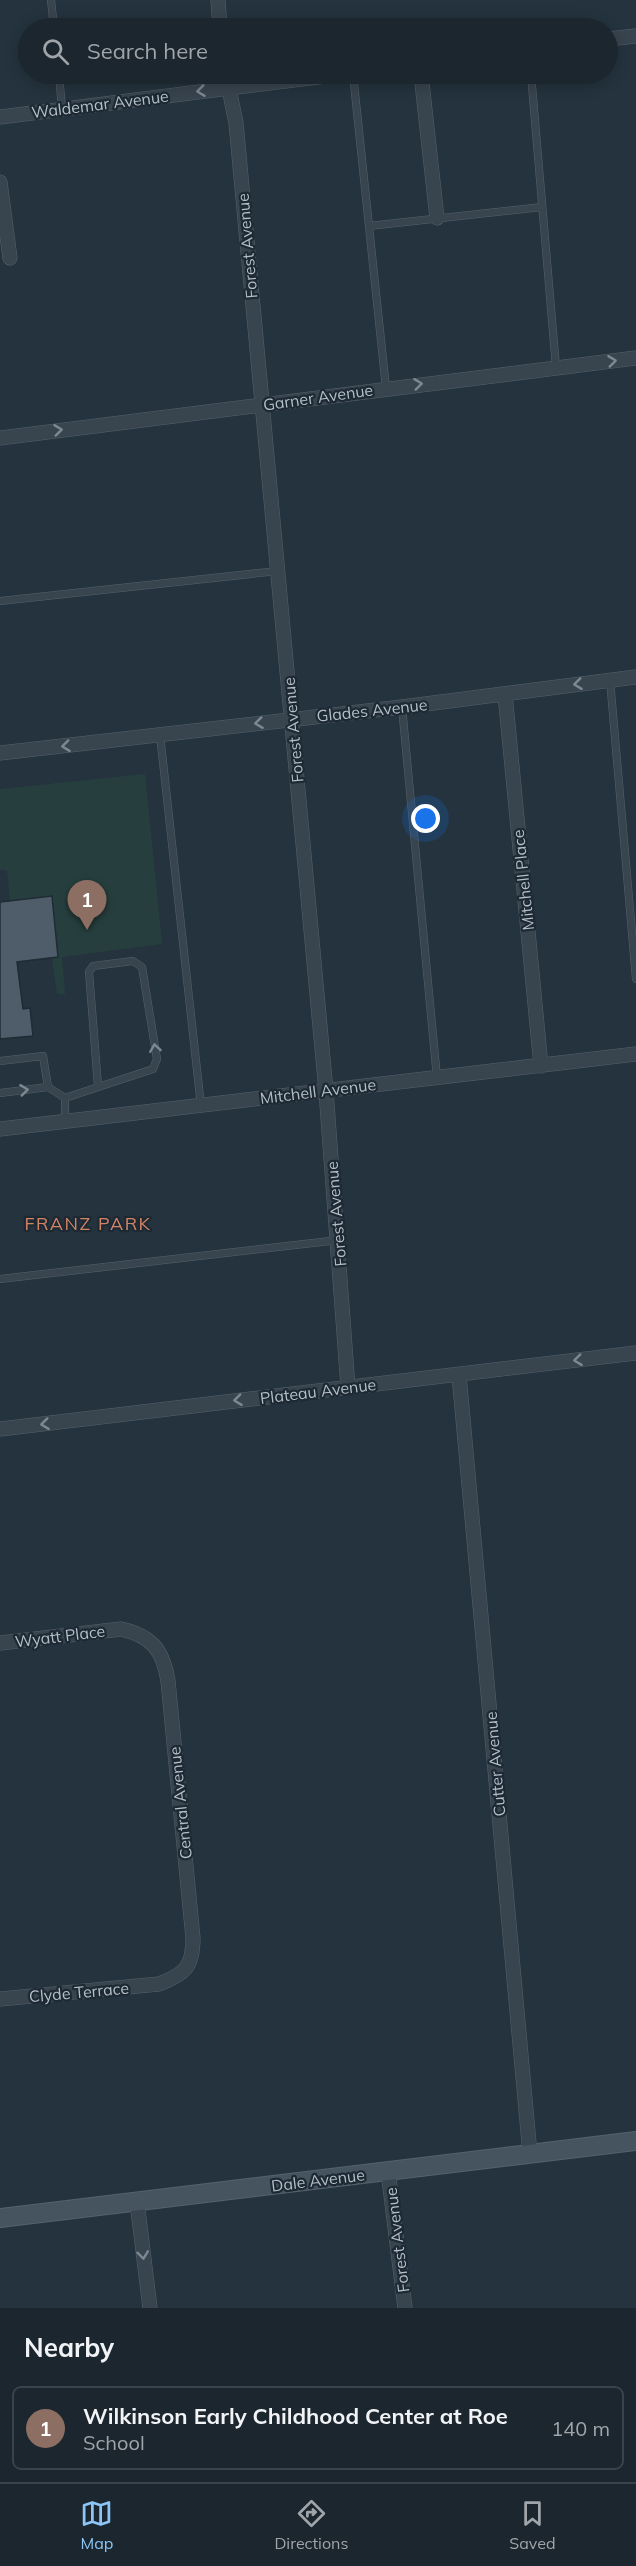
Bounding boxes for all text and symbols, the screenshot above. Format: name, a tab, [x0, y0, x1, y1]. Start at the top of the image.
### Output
search box	[18, 18, 618, 84]
icon: search	[39, 35, 72, 68]
text: Search here	[87, 37, 208, 65]
one-way arrow	[196, 85, 206, 97]
street label: Waldemar Avenue	[30, 86, 170, 122]
street label: Forest Avenue	[232, 193, 262, 299]
one-way arrow	[607, 355, 616, 368]
one-way arrow	[413, 378, 423, 391]
street label: Garner Avenue	[262, 379, 374, 415]
one-way arrow	[53, 425, 63, 437]
street label: Forest Avenue	[278, 677, 308, 783]
one-way arrow	[573, 678, 583, 690]
street label: Glades Avenue	[316, 694, 428, 726]
one-way arrow	[255, 716, 264, 729]
one-way arrow	[61, 739, 70, 751]
your location	[411, 804, 440, 833]
street label: Mitchell Place	[508, 829, 538, 931]
pin: 1	[68, 880, 106, 930]
one-way arrow	[149, 1044, 162, 1054]
street label: Mitchell Avenue	[259, 1074, 377, 1108]
one-way arrow	[20, 1084, 29, 1097]
street label: Forest Avenue	[321, 1161, 351, 1267]
district label: FRANZ PARK	[25, 1212, 152, 1235]
one-way arrow	[573, 1354, 583, 1366]
street label: Plateau Avenue	[259, 1374, 377, 1408]
one-way arrow	[234, 1394, 243, 1406]
one-way arrow	[40, 1417, 49, 1429]
street label: Wyatt Place	[14, 1621, 106, 1651]
street label: Cutter Avenue	[480, 1711, 510, 1817]
street label: Central Avenue	[164, 1746, 196, 1860]
street label: Clyde Terrace	[28, 1978, 130, 2006]
street label: Dale Avenue	[270, 2164, 366, 2196]
street label: Forest Avenue	[381, 2186, 413, 2294]
one-way arrow	[137, 2250, 149, 2259]
text: Nearby	[24, 2331, 114, 2364]
text: Wilkinson Early Childhood Center at Roe	[83, 2402, 508, 2430]
text: 1	[40, 2416, 52, 2441]
text: 140 m	[551, 2416, 610, 2441]
text: School	[83, 2430, 145, 2455]
tab: Map	[80, 2497, 113, 2553]
tab: Directions	[274, 2497, 348, 2553]
tab: Saved	[509, 2497, 556, 2553]

